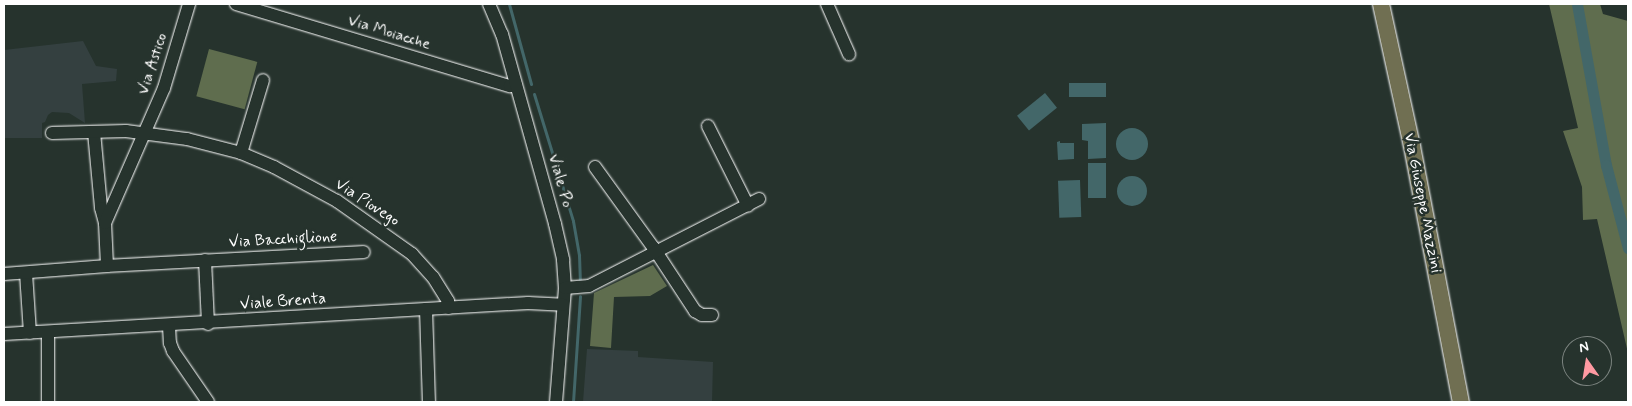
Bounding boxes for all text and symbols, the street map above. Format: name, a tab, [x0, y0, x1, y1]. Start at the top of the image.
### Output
street label: Via Moiacche	[344, 11, 434, 55]
street label: Via Astico	[134, 31, 172, 97]
street label: Via Giuseppe Mazzini	[1399, 132, 1445, 274]
street label: Viale Po	[544, 153, 576, 209]
street label: Via Piovego	[331, 175, 403, 231]
street label: Via Bacchiglione	[229, 228, 337, 252]
street label: Viale Brenta	[237, 289, 329, 315]
north arrow	[1562, 336, 1612, 386]
text: N	[1577, 338, 1590, 357]

